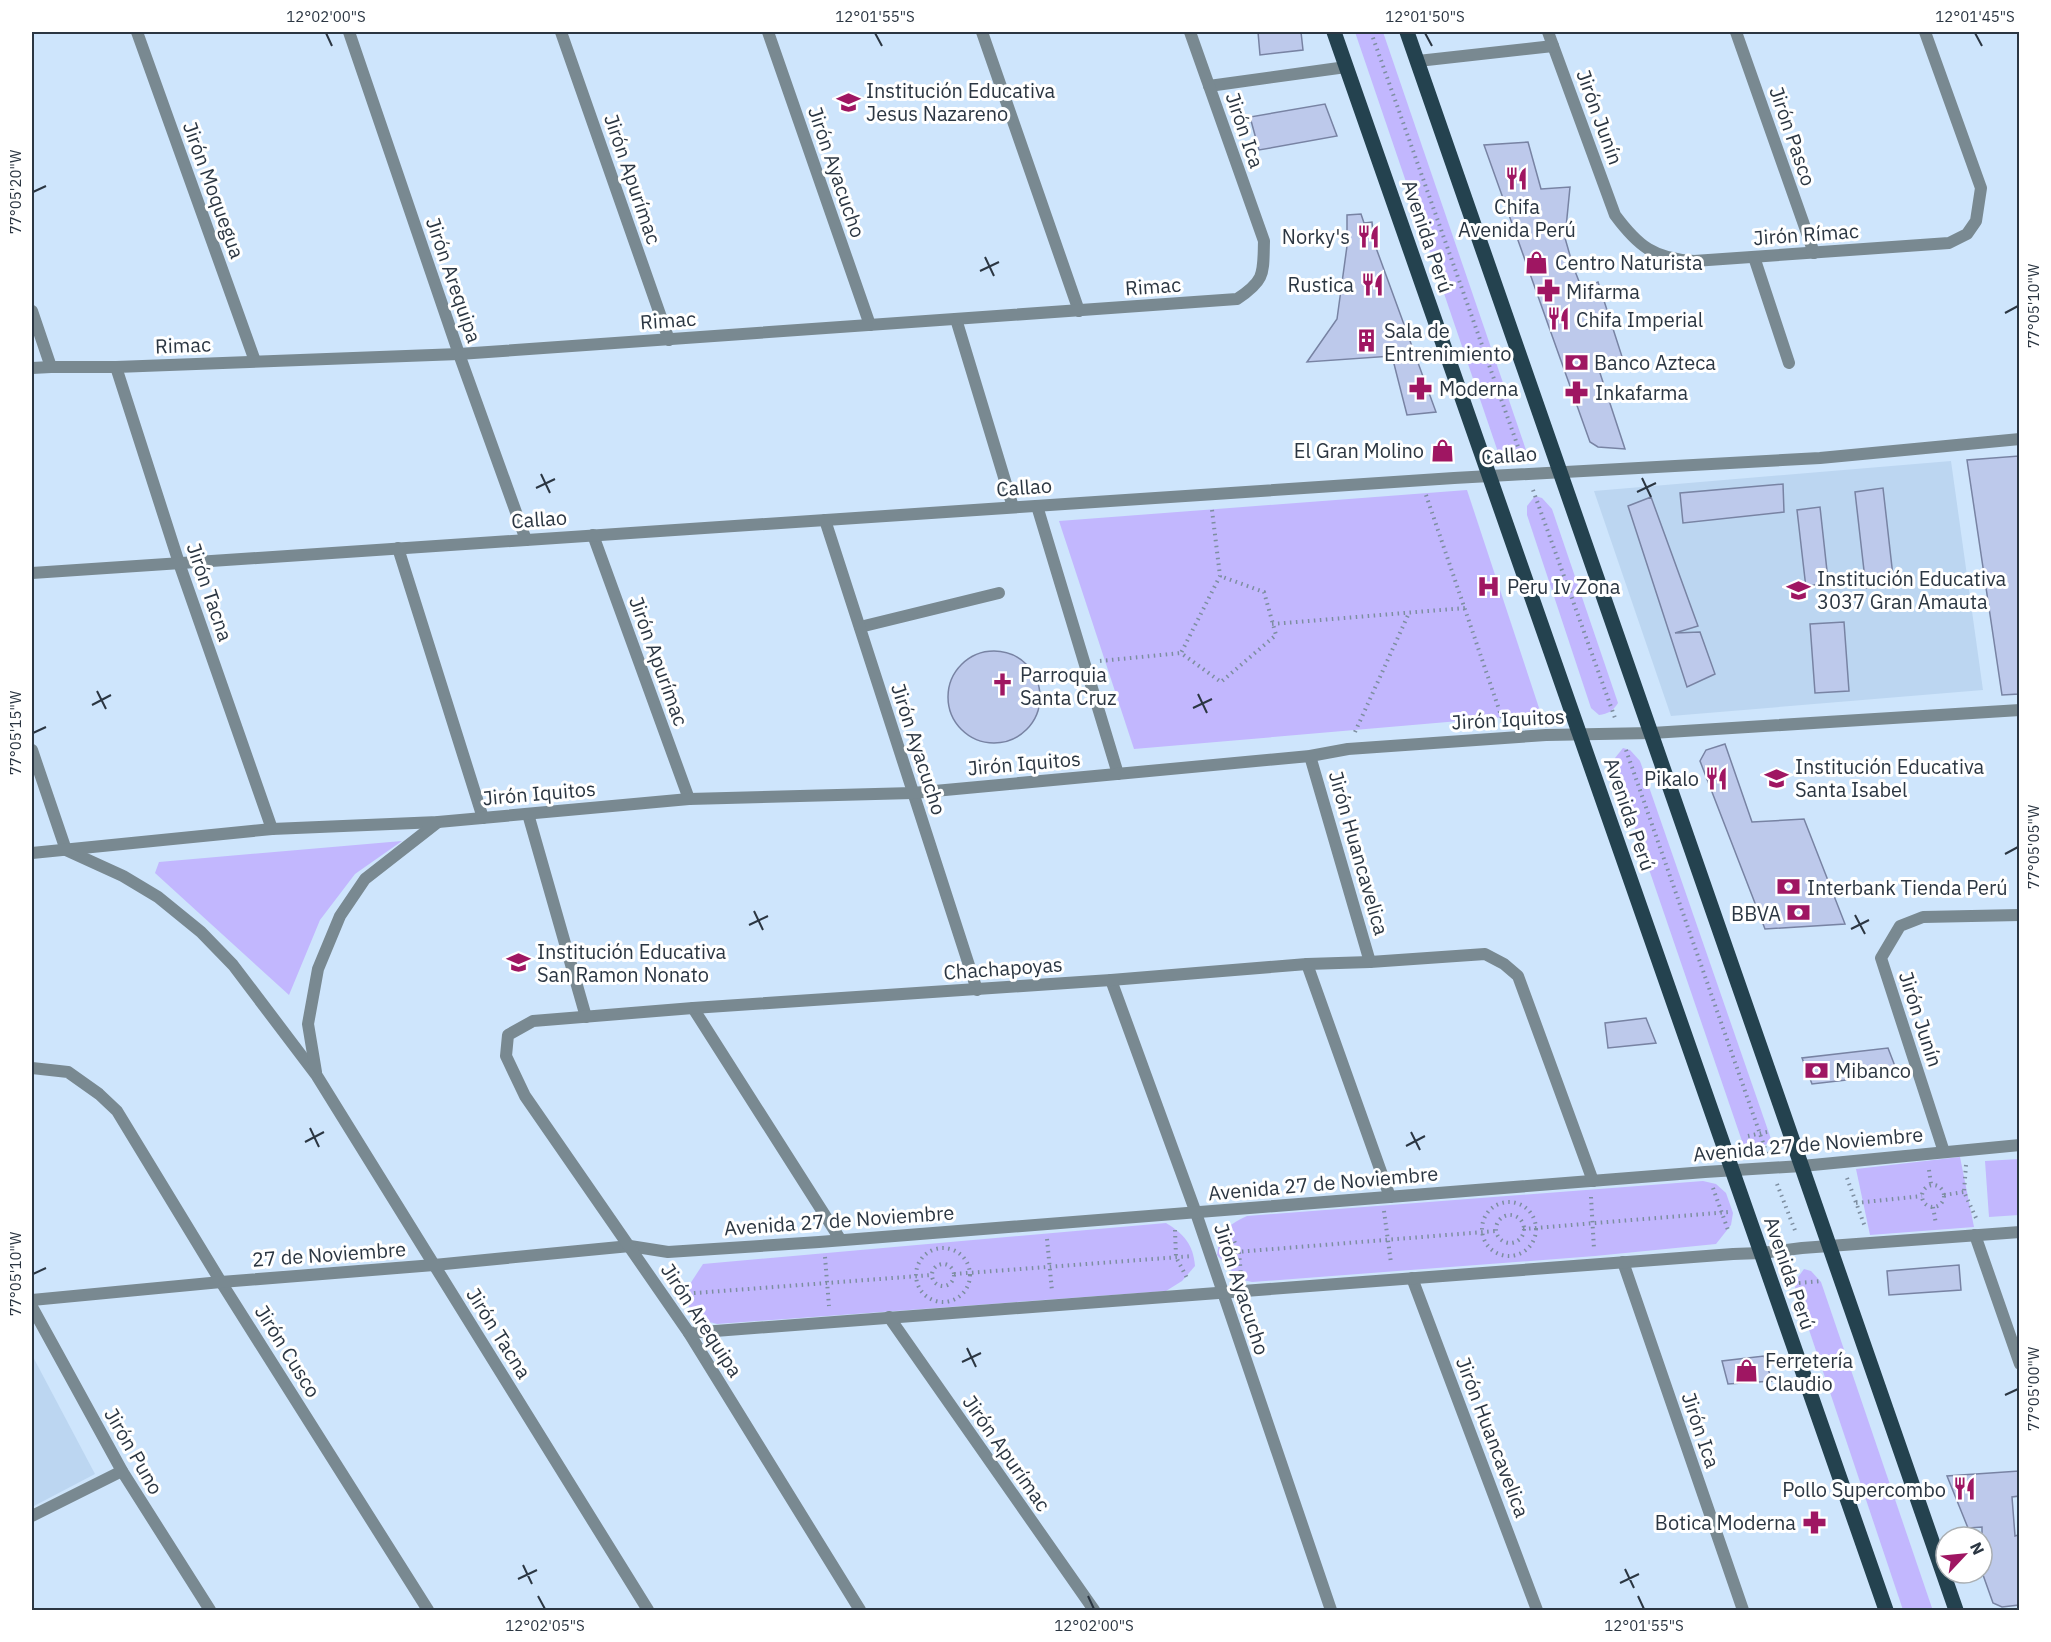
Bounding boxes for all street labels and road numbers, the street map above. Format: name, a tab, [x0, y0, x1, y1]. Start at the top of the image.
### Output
street label: Jirón Junín	[1570, 66, 1630, 168]
street label: Jirón Pasco	[1763, 83, 1823, 189]
street label: Jirón Ica	[1219, 89, 1271, 172]
street label: Jirón Ayacucho	[802, 103, 872, 241]
street label: Jirón Apurímac	[598, 110, 668, 248]
street label: Jirón Moquegua	[177, 118, 251, 262]
street label: Avenida Perú	[1396, 176, 1460, 296]
street label: Jirón Arequipa	[420, 214, 488, 347]
street label: Jirón Rímac	[1752, 217, 1860, 251]
street label: Rimac	[1124, 271, 1182, 301]
street label: Rimac	[639, 305, 697, 335]
street label: Rimac	[155, 331, 211, 359]
street label: Callao	[1480, 440, 1538, 470]
street label: Callao	[995, 472, 1053, 502]
street label: Callao	[510, 504, 568, 534]
street label: Jirón Tacna	[181, 539, 240, 645]
street label: Jirón Apurímac	[623, 592, 695, 730]
street label: Jirón Ayacucho	[885, 680, 953, 818]
street label: Jirón Iquitos	[1451, 703, 1565, 735]
street label: Jirón Iquitos	[966, 745, 1082, 781]
street label: Avenida Perú	[1598, 754, 1662, 874]
street label: Jirón Huancavelica	[1323, 768, 1395, 939]
street label: Jirón Iquitos	[481, 775, 597, 811]
street label: Chachapoyas	[943, 950, 1063, 986]
street label: Jirón Junín	[1893, 968, 1949, 1070]
street label: Avenida 27 de Noviembre	[1692, 1120, 1924, 1168]
street label: Avenida 27 de Noviembre	[1207, 1159, 1439, 1207]
street label: Avenida 27 de Noviembre	[723, 1198, 955, 1242]
street label: Avenida Perú	[1758, 1213, 1822, 1333]
street label: Jirón Ayacucho	[1208, 1220, 1276, 1358]
street label: 27 de Noviembre	[251, 1235, 407, 1273]
street label: Jirón Arequipa	[655, 1258, 749, 1383]
street label: Jirón Tacna	[460, 1282, 538, 1384]
street label: Jirón Cusco	[249, 1300, 327, 1402]
street label: Jirón Huancavelica	[1450, 1353, 1536, 1521]
street label: Jirón Ica	[1675, 1389, 1727, 1472]
street label: Jirón Apurímac	[957, 1390, 1057, 1516]
street label: Jirón Puno	[98, 1403, 170, 1499]

